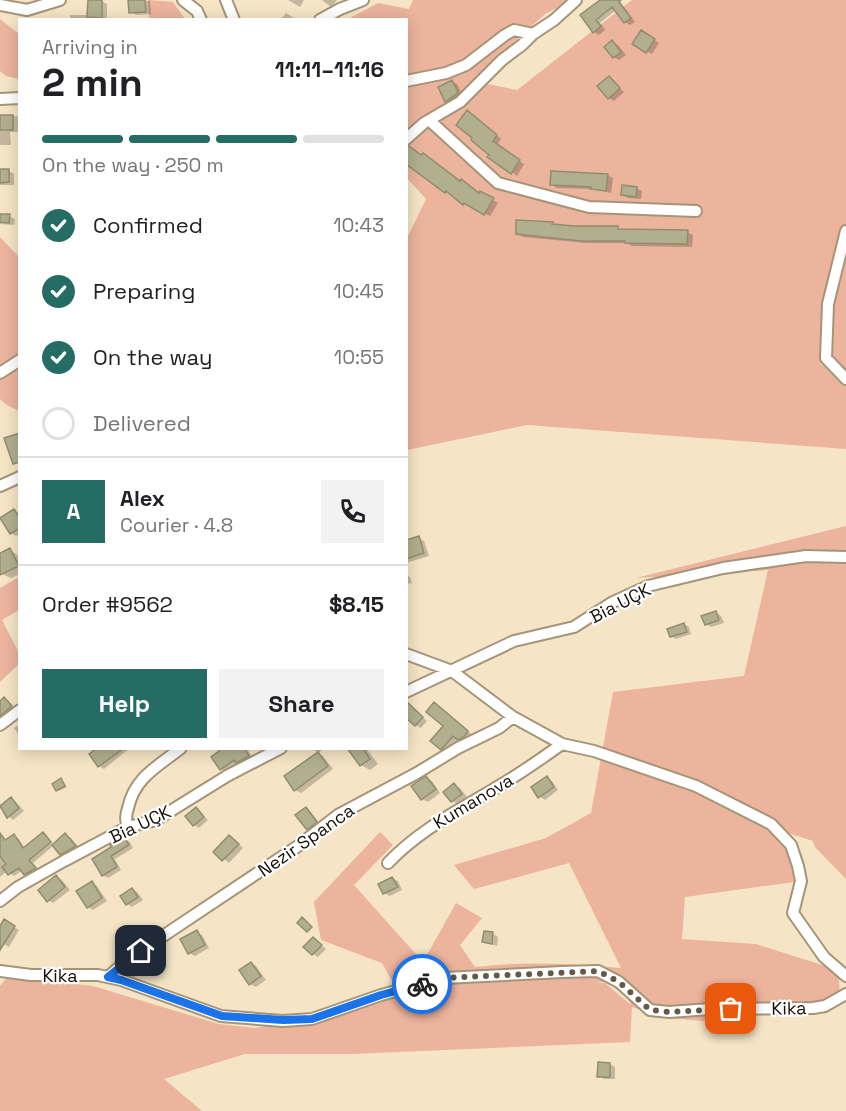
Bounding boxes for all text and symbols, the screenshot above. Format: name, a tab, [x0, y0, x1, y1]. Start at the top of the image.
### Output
text: Arriving in	[42, 34, 138, 60]
text: 11:11–11:16	[275, 55, 384, 83]
text: 2 min	[42, 58, 143, 107]
text: On the way · 250 m	[42, 152, 224, 178]
icon: check	[42, 209, 75, 242]
text: Confirmed	[93, 211, 203, 239]
text: 10:43	[333, 212, 384, 238]
icon: check	[42, 275, 75, 308]
text: Preparing	[93, 277, 195, 305]
text: 10:45	[333, 278, 384, 304]
icon: check	[42, 341, 75, 374]
text: On the way	[93, 343, 212, 371]
text: 10:55	[334, 344, 384, 370]
text: Delivered	[93, 409, 191, 437]
button: phone	[321, 480, 384, 543]
text: Alex	[120, 484, 165, 512]
text: A	[67, 497, 80, 525]
text: Courier · 4.8	[120, 512, 233, 538]
street label: Bia UÇK	[585, 578, 655, 628]
text: Order #9562	[42, 590, 173, 618]
text: $8.15	[329, 590, 384, 618]
button: Help	[42, 669, 207, 738]
button: Share	[219, 669, 384, 738]
street label: Kumanova	[429, 768, 517, 834]
street label: Nezir Spanca	[253, 798, 359, 882]
street label: Bia UÇK	[105, 800, 175, 848]
pin	[115, 925, 166, 976]
icon: home	[124, 934, 157, 967]
courier	[392, 954, 452, 1014]
street label: Kika	[42, 964, 78, 987]
icon: bike	[406, 968, 439, 1001]
pin	[705, 983, 756, 1034]
icon: bag	[714, 992, 747, 1025]
street label: Kika	[771, 996, 807, 1020]

